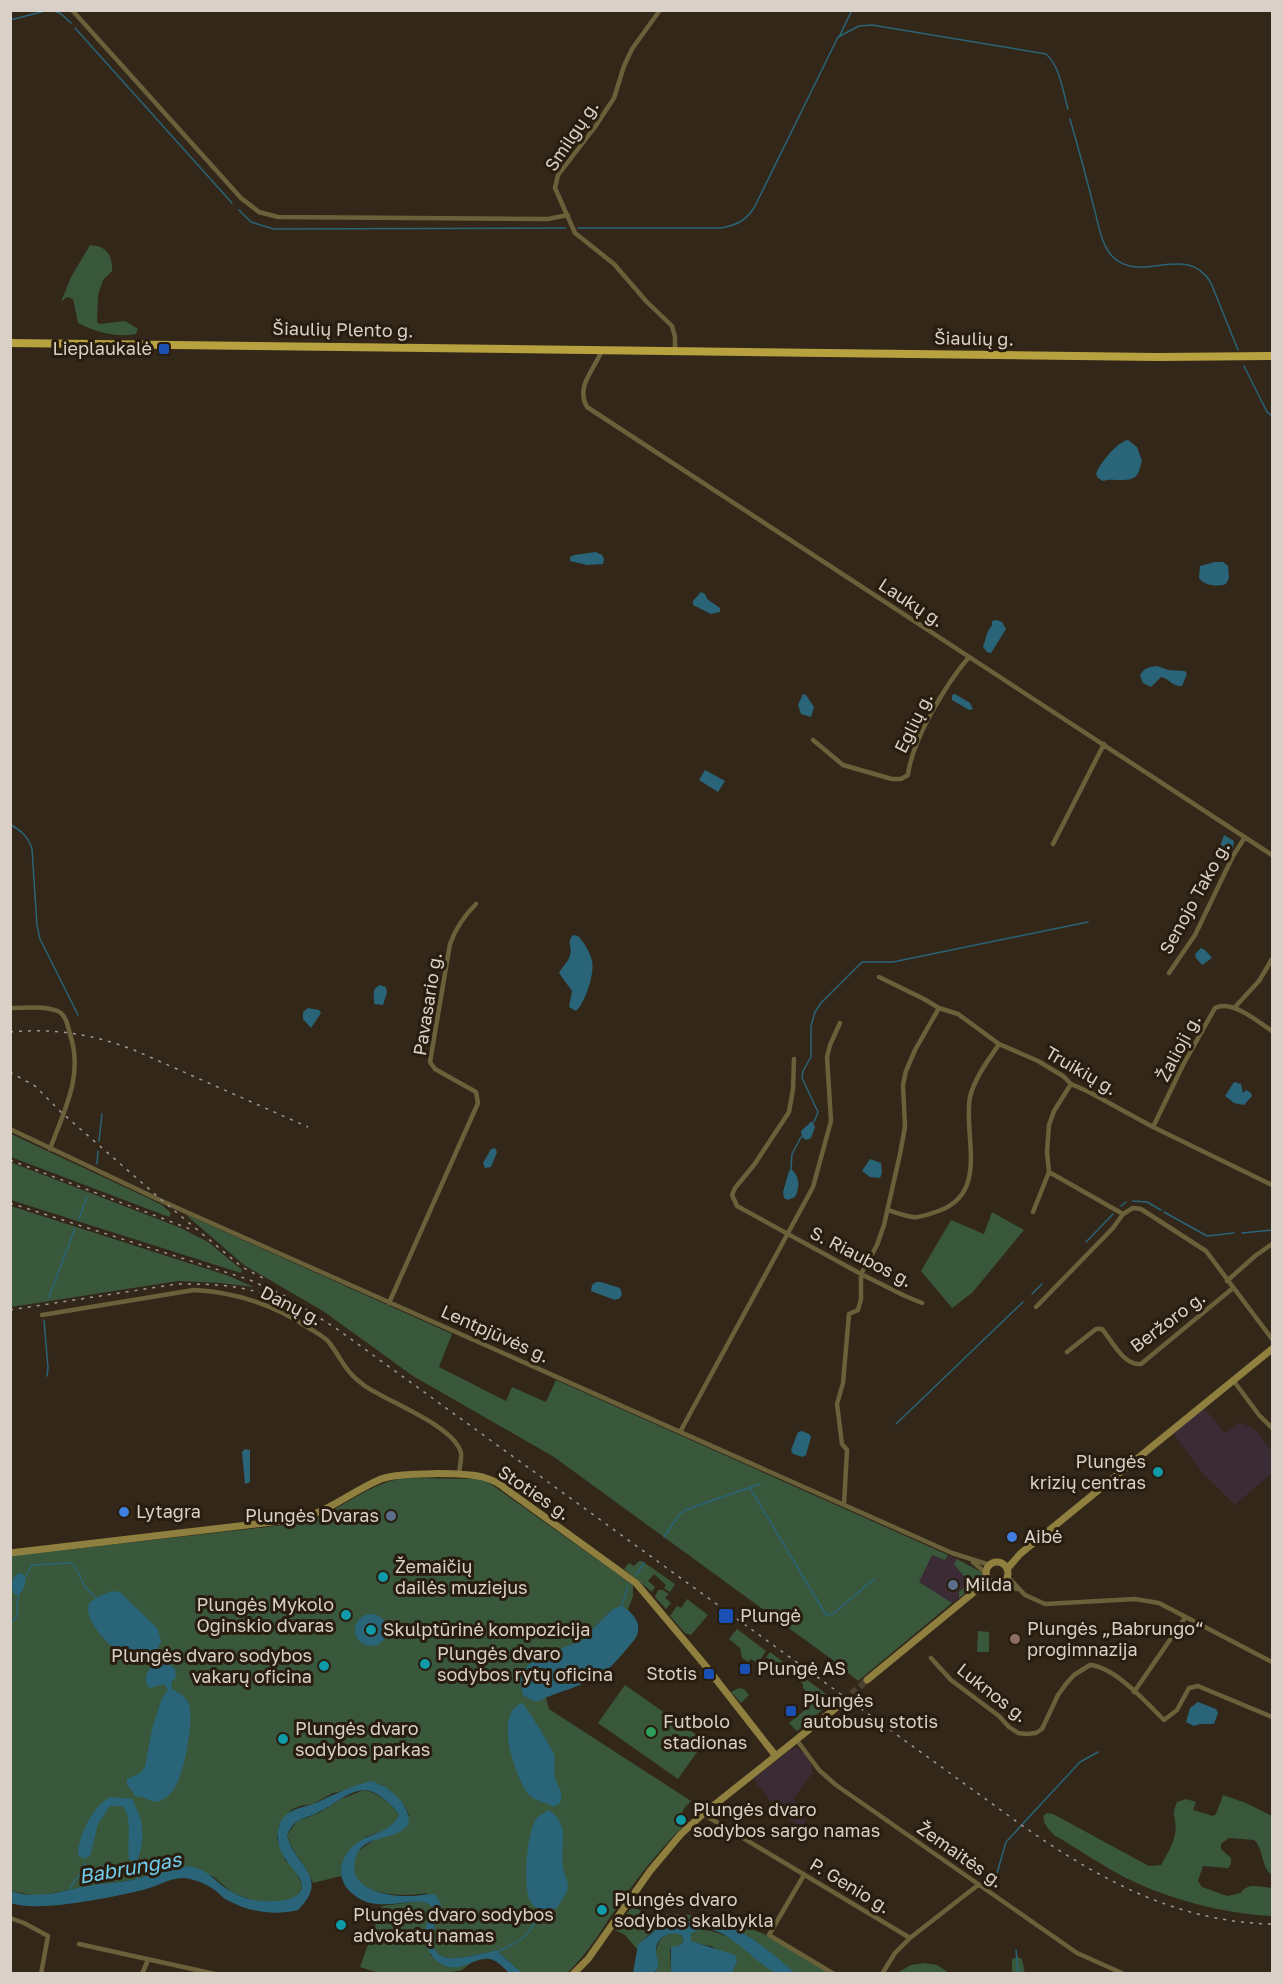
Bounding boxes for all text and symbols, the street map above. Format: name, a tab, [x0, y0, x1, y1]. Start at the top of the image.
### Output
street label: Smilgų g.	[539, 96, 603, 175]
street label: Šiaulių Plento g.	[272, 317, 414, 341]
street label: Šiaulių g.	[934, 326, 1014, 350]
place label: Lieplaukalė	[52, 337, 152, 359]
marker: Lieplaukalė	[157, 342, 171, 356]
street label: Laukų g.	[875, 573, 948, 631]
street label: Eglių g.	[889, 689, 937, 756]
street label: Senojo Tako g.	[1154, 837, 1234, 958]
street label: Pavasario g.	[408, 951, 446, 1057]
street label: Žalioji g.	[1151, 1010, 1205, 1085]
street label: Truikių g.	[1042, 1041, 1121, 1099]
street label: S. Riaubos g.	[807, 1221, 916, 1291]
street label: Danų g.	[257, 1280, 326, 1330]
street label: Beržoro g.	[1126, 1286, 1209, 1357]
street label: Lentpjūvės g.	[438, 1299, 553, 1367]
place label: Plungės krizių centras	[1030, 1450, 1146, 1493]
street label: Stoties g.	[494, 1460, 575, 1524]
marker: Plungės krizių centras	[1151, 1465, 1165, 1479]
place label: Lytagra	[136, 1500, 201, 1522]
place label: Plungės Dvaras	[245, 1504, 379, 1526]
marker: Lytagra	[117, 1505, 131, 1519]
marker: Plungės Dvaras	[384, 1509, 398, 1523]
place label: Aibė	[1024, 1525, 1062, 1547]
marker: Aibė	[1005, 1530, 1019, 1544]
place label: Žemaičių dailės muziejus	[395, 1555, 528, 1598]
marker: Žemaičių dailės muziejus	[376, 1570, 390, 1584]
place label: Milda	[965, 1573, 1012, 1595]
marker: Milda	[946, 1578, 960, 1592]
place label: Plungės Mykolo Oginskio dvaras	[196, 1593, 334, 1636]
place label: Plungė	[740, 1604, 801, 1626]
marker: Plungė	[717, 1607, 735, 1625]
marker: Plungės Mykolo Oginskio dvaras	[339, 1608, 353, 1622]
place label: Plungės „Babrungo“ progimnazija	[1027, 1617, 1204, 1660]
place label: Skulptūrinė kompozicija	[383, 1618, 590, 1640]
marker: Skulptūrinė kompozicija	[364, 1623, 378, 1637]
marker: Plungės „Babrungo“ progimnazija	[1008, 1632, 1022, 1646]
place label: Plungės dvaro sodybos rytų oficina	[437, 1642, 613, 1685]
place label: Plungės dvaro sodybos vakarų oficina	[111, 1644, 312, 1687]
marker: Plungės dvaro sodybos rytų oficina	[418, 1657, 432, 1671]
place label: Plungė AS	[757, 1657, 846, 1679]
street label: Luknos g.	[953, 1658, 1032, 1727]
marker: Plungės dvaro sodybos vakarų oficina	[317, 1659, 331, 1673]
place label: Stotis	[646, 1662, 697, 1684]
marker: Plungė AS	[738, 1662, 752, 1676]
marker: Stotis	[702, 1667, 716, 1681]
place label: Plungės autobusų stotis	[803, 1689, 938, 1732]
marker: Plungės autobusų stotis	[784, 1704, 798, 1718]
place label: Futbolo stadionas	[663, 1710, 747, 1753]
place label: Plungės dvaro sodybos parkas	[295, 1717, 430, 1760]
marker: Futbolo stadionas	[644, 1725, 658, 1739]
marker: Plungės dvaro sodybos parkas	[276, 1732, 290, 1746]
place label: Plungės dvaro sodybos sargo namas	[693, 1798, 880, 1841]
marker: Plungės dvaro sodybos sargo namas	[674, 1813, 688, 1827]
street label: Žemaitės g.	[913, 1817, 1008, 1892]
water label: Babrungas	[77, 1846, 184, 1889]
street label: P. Genio g.	[806, 1853, 895, 1918]
place label: Plungės dvaro sodybos skalbykla	[614, 1888, 774, 1931]
place label: Plungės dvaro sodybos advokatų namas	[353, 1903, 554, 1946]
marker: Plungės dvaro sodybos skalbykla	[595, 1903, 609, 1917]
marker: Plungės dvaro sodybos advokatų namas	[334, 1918, 348, 1932]

